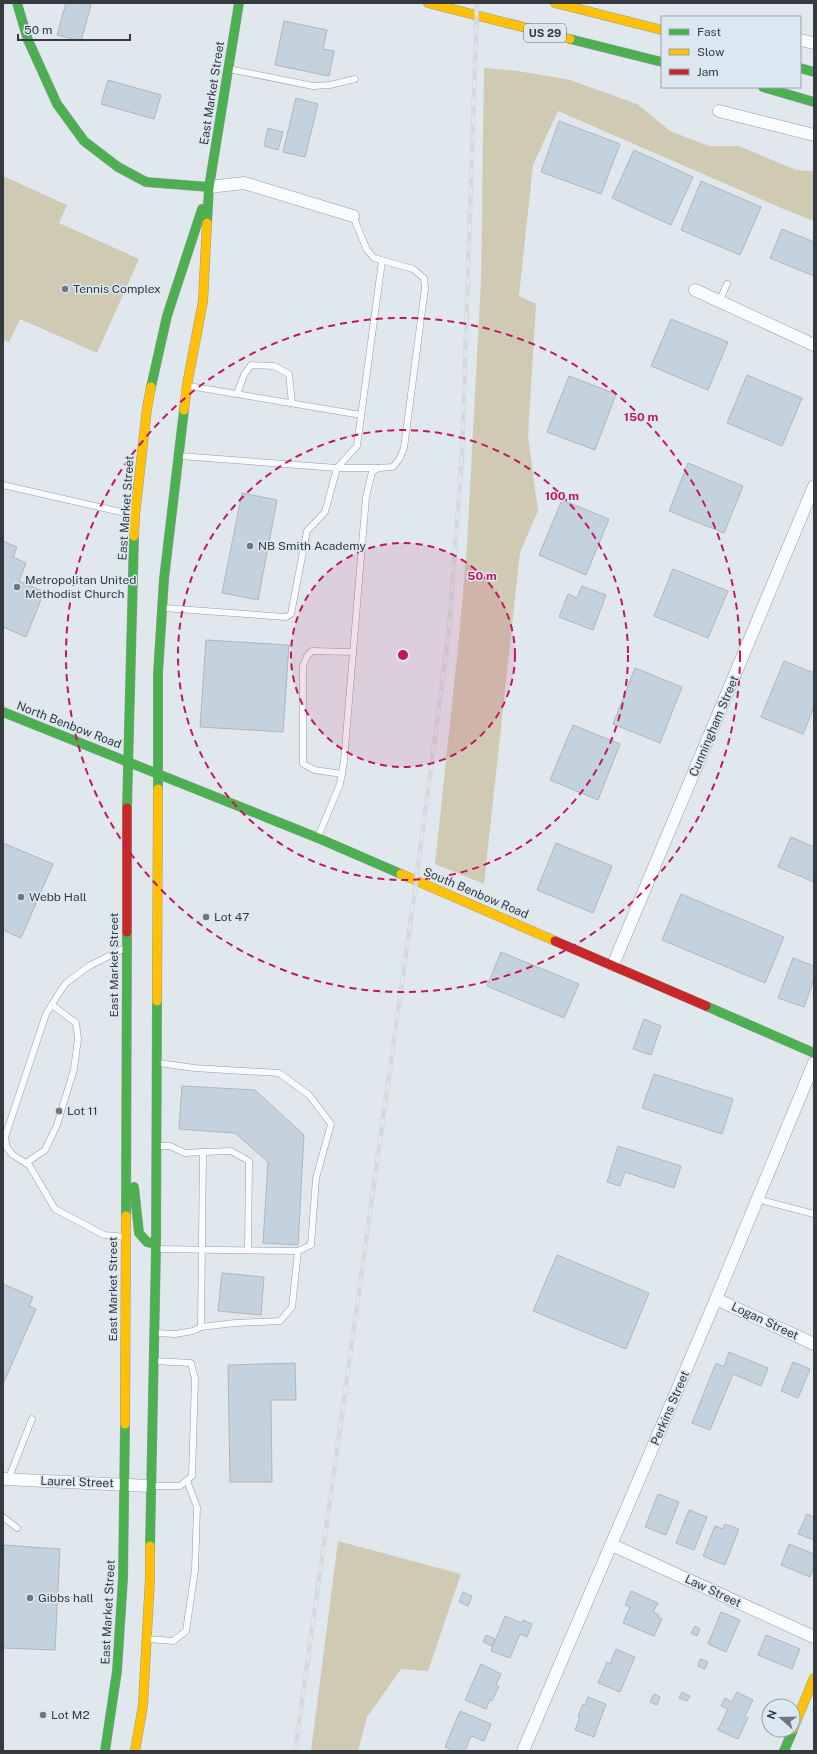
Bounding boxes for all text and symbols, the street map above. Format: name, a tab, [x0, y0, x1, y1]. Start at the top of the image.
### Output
scale bar	[18, 16, 130, 42]
legend	[661, 16, 801, 88]
text: 50 m	[24, 23, 52, 37]
road number: US 29	[524, 24, 566, 42]
text: Fast	[697, 25, 722, 39]
street label: East Market Street	[197, 40, 227, 146]
text: Slow	[697, 45, 725, 59]
text: Jam	[697, 65, 719, 79]
place label: Tennis Complex	[73, 282, 161, 296]
marker: Tennis Complex	[60, 284, 70, 294]
text: 150 m	[624, 410, 658, 424]
street label: East Market Street	[115, 455, 137, 561]
text: 100 m	[545, 489, 579, 503]
place label: NB Smith Academy	[258, 539, 366, 553]
marker: NB Smith Academy	[245, 541, 255, 551]
text: 50 m	[467, 569, 497, 583]
place label: Metropolitan United Methodist Church	[25, 573, 136, 601]
marker: Metropolitan United Methodist Church	[12, 582, 22, 592]
centre of rings	[396, 648, 410, 662]
street label: Cunningham Street	[686, 673, 742, 779]
street label: North Benbow Road	[15, 699, 123, 751]
street label: South Benbow Road	[421, 865, 531, 921]
place label: Webb Hall	[29, 890, 87, 904]
marker: Webb Hall	[16, 892, 26, 902]
place label: Lot 47	[214, 910, 250, 924]
street label: East Market Street	[107, 912, 121, 1018]
marker: Lot 47	[201, 912, 211, 922]
place label: Lot 11	[67, 1104, 98, 1118]
marker: Lot 11	[54, 1106, 64, 1116]
street label: East Market Street	[106, 1236, 120, 1342]
street label: Logan Street	[729, 1299, 801, 1343]
street label: Perkins Street	[648, 1368, 692, 1447]
street label: Laurel Street	[40, 1474, 114, 1490]
street label: East Market Street	[98, 1559, 118, 1665]
street label: Law Street	[683, 1572, 744, 1610]
place label: Gibbs hall	[38, 1591, 94, 1605]
marker: Gibbs hall	[25, 1593, 35, 1603]
north arrow	[761, 1698, 801, 1738]
place label: Lot M2	[51, 1708, 90, 1722]
text: N	[764, 1708, 779, 1721]
marker: Lot M2	[38, 1710, 48, 1720]

